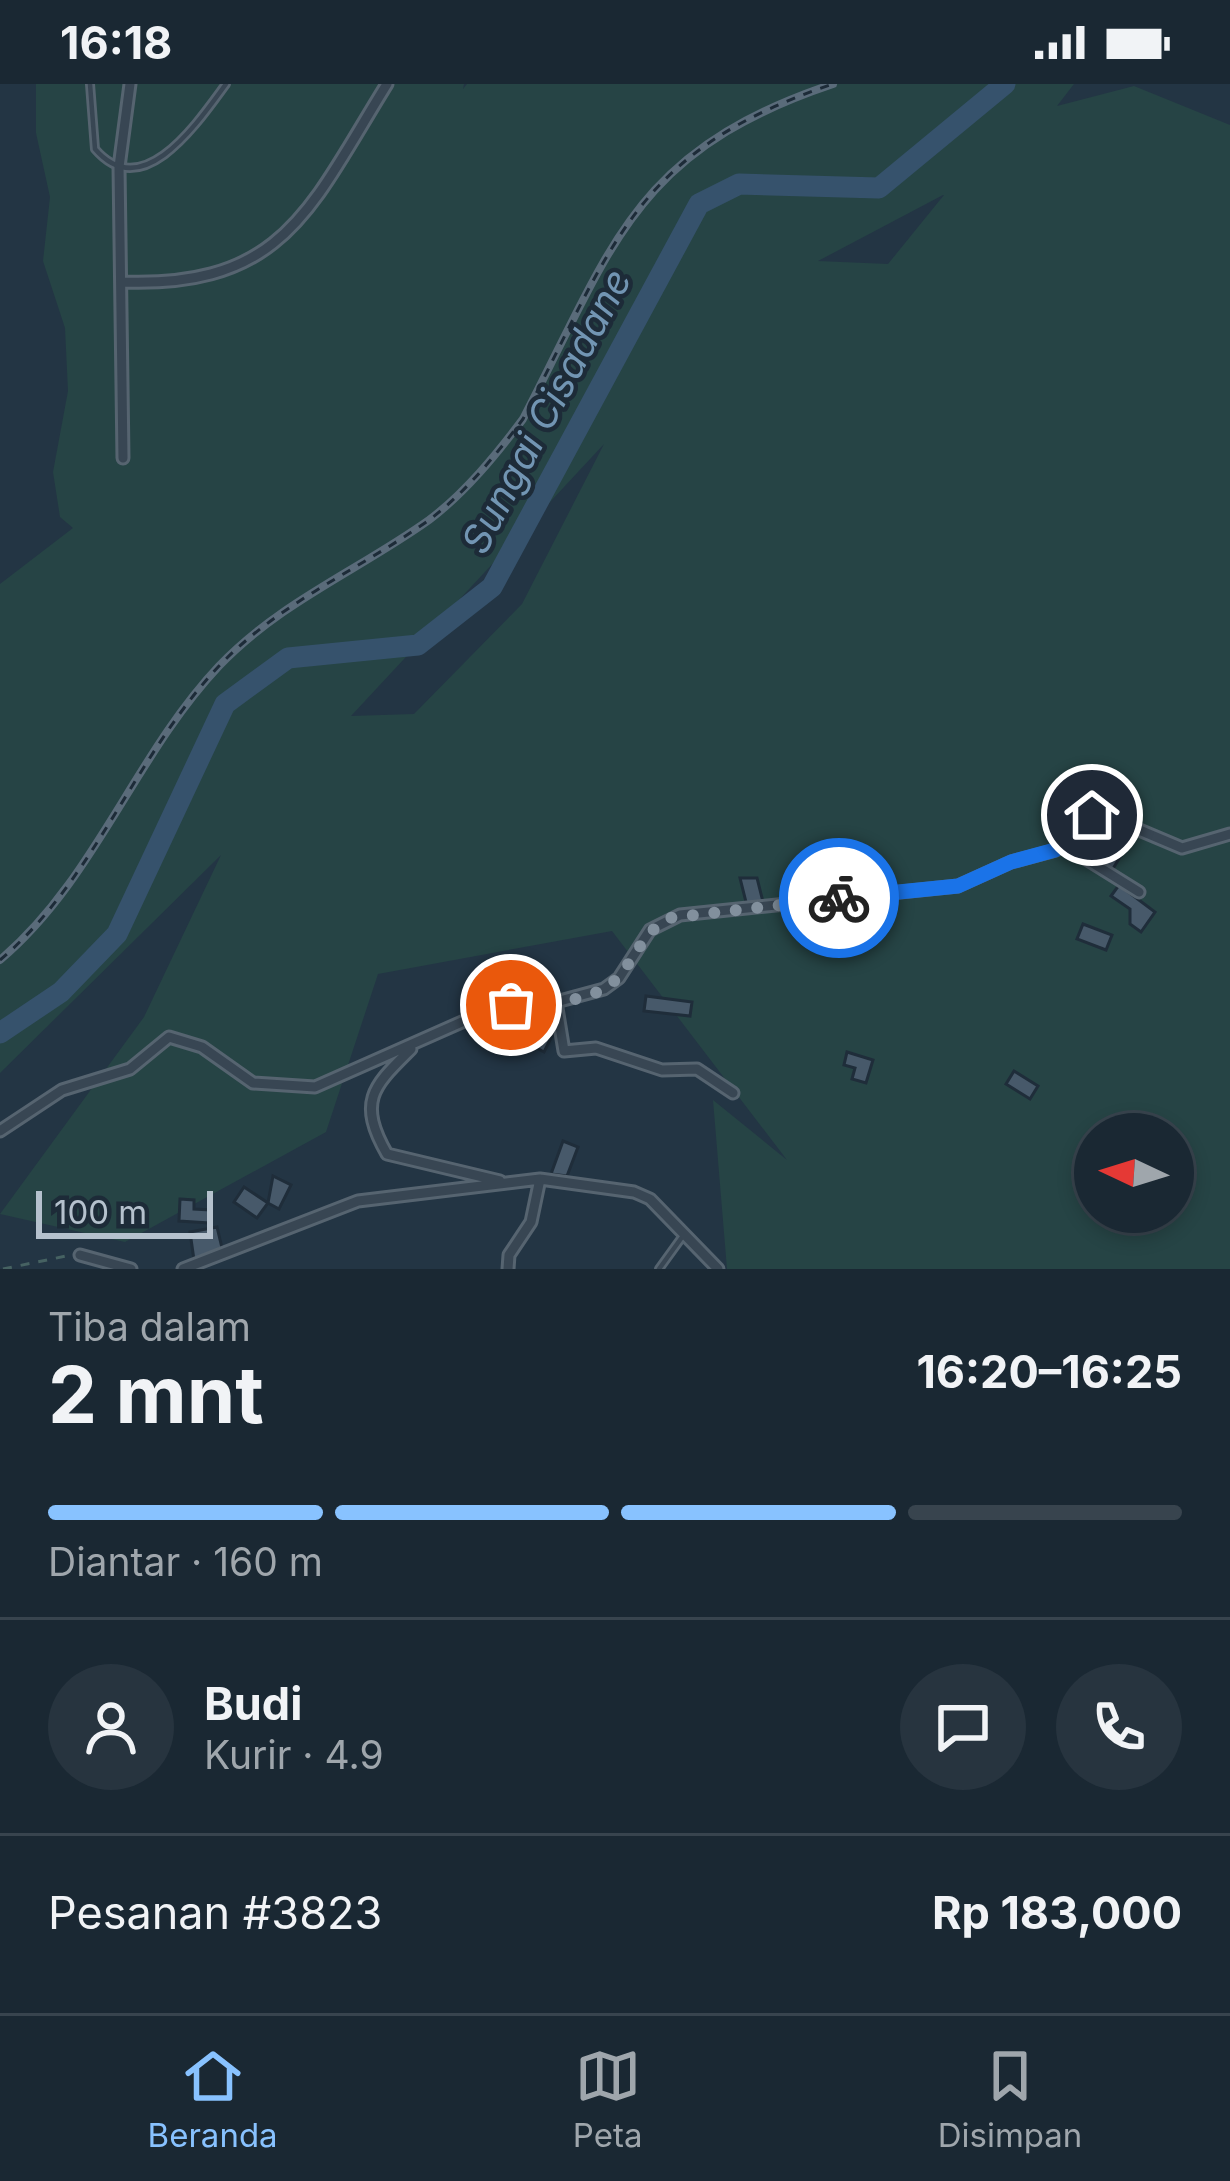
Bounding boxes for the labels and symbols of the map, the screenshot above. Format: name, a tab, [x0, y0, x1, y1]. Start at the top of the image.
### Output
water label: Sungai Cisadane	[451, 261, 640, 561]
pin	[1041, 764, 1143, 866]
courier	[779, 838, 899, 958]
pin	[460, 954, 562, 1056]
north arrow	[1074, 1113, 1194, 1233]
scale bar	[36, 1185, 213, 1238]

